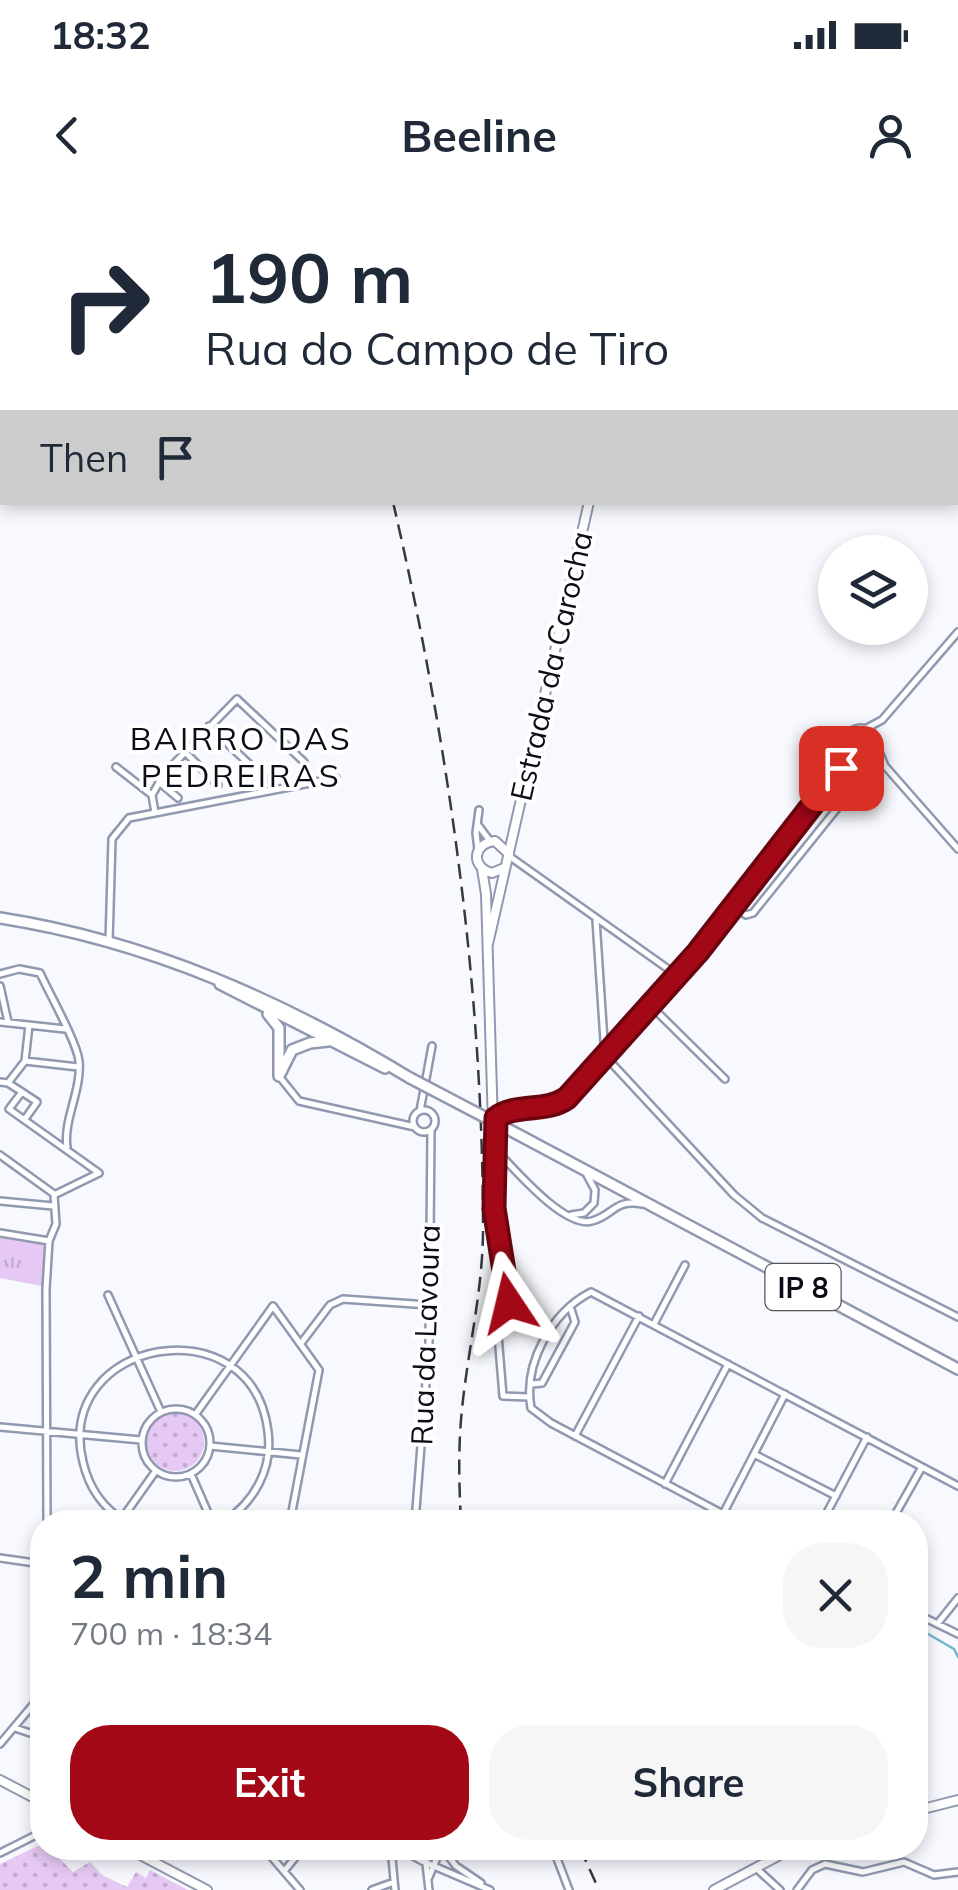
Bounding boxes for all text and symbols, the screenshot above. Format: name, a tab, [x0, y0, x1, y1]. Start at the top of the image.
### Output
text: 18:32	[50, 11, 151, 59]
text: Beeline	[401, 107, 557, 163]
icon: back	[40, 108, 95, 163]
icon: person	[863, 108, 918, 163]
text: 190 m	[205, 233, 413, 321]
icon: right	[40, 240, 170, 370]
text: Rua do Campo de Tiro	[205, 320, 669, 376]
icon: arrive	[148, 430, 203, 485]
text: Then	[40, 434, 128, 482]
street label: Estrada da Carocha	[502, 528, 600, 804]
map controls	[818, 535, 928, 645]
button: layers	[818, 535, 928, 645]
district label: BAIRRO DAS PEDREIRAS	[130, 718, 352, 795]
pin	[799, 726, 884, 811]
icon: arrive	[814, 741, 869, 796]
street label: Rua da Lavoura	[402, 1224, 448, 1446]
position arrow	[457, 1251, 561, 1355]
road number: IP 8	[766, 1264, 840, 1310]
text: 2 min	[70, 1538, 228, 1613]
button: close	[783, 1543, 888, 1648]
text: 700 m · 18:34	[70, 1613, 272, 1653]
button: Exit	[70, 1725, 469, 1840]
button: Share	[489, 1725, 888, 1840]

